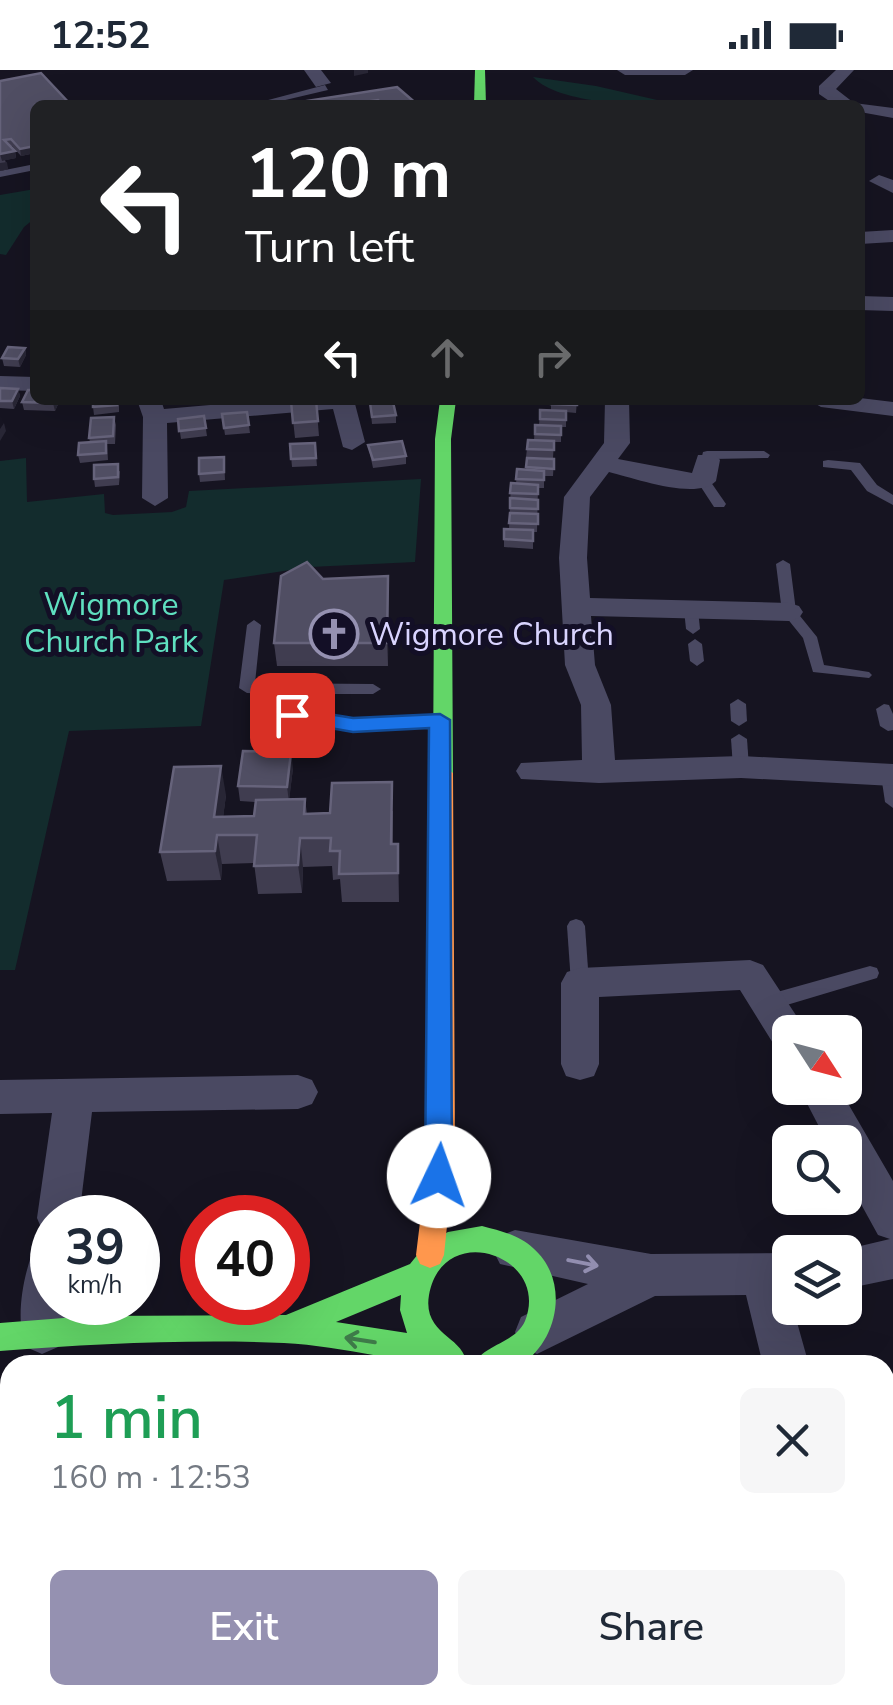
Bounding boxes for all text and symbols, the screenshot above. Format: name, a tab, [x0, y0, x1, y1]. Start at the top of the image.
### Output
text: 12:52	[50, 10, 151, 61]
text: 120 m	[245, 126, 451, 222]
icon: left	[80, 140, 210, 270]
text: Turn left	[245, 217, 414, 278]
icon: left	[315, 330, 370, 385]
icon: ahead	[420, 330, 475, 385]
icon: right	[525, 330, 580, 385]
park label: Wigmore Church Park	[24, 583, 199, 663]
church icon: Wigmore Church	[308, 608, 360, 660]
place label: Wigmore Church	[369, 613, 614, 656]
pin	[250, 673, 335, 758]
icon: arrive	[265, 688, 320, 743]
north arrow	[772, 1015, 862, 1105]
map controls	[772, 1015, 862, 1325]
position arrow	[387, 1124, 491, 1228]
button: search	[772, 1125, 862, 1215]
speed limit sign: 40	[180, 1195, 310, 1325]
text: 39	[65, 1213, 125, 1282]
button: layers	[772, 1235, 862, 1325]
one-way arrow	[566, 1254, 598, 1273]
text: km/h	[67, 1268, 123, 1302]
one-way arrow	[345, 1331, 377, 1349]
text: 1 min	[50, 1377, 203, 1459]
button: close	[740, 1388, 845, 1493]
text: 160 m · 12:53	[50, 1456, 251, 1499]
button: Exit	[50, 1570, 438, 1685]
button: Share	[458, 1570, 845, 1685]

